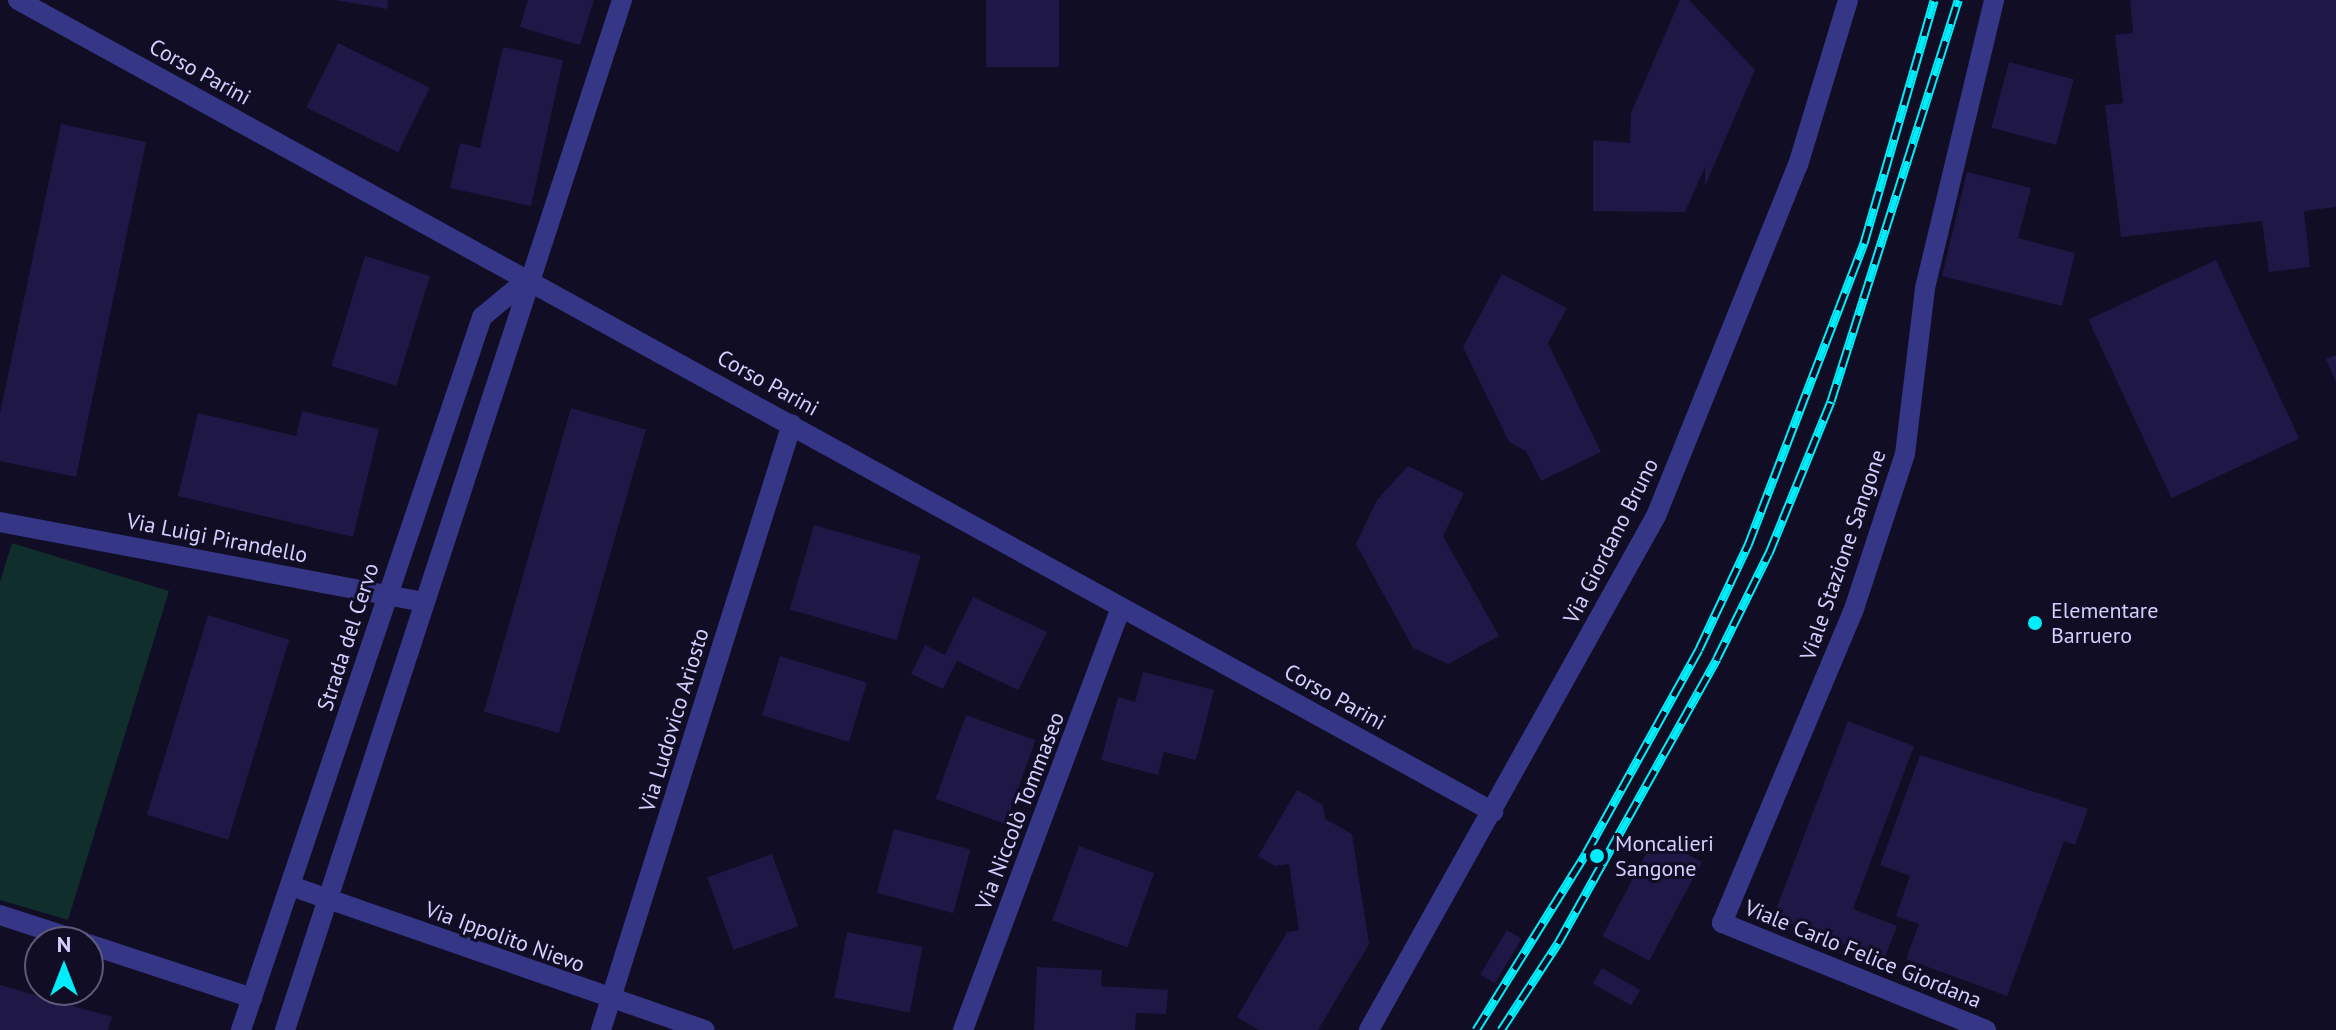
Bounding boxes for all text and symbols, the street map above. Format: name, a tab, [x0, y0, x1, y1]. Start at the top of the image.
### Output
street label: Corso Parini	[145, 33, 255, 111]
street label: Corso Parini	[713, 344, 823, 422]
street label: Viale Stazione Sangone	[1795, 446, 1891, 664]
street label: Via Giordano Bruno	[1558, 454, 1664, 628]
street label: Via Luigi Pirandello	[124, 508, 310, 568]
street label: Strada del Cervo	[312, 560, 384, 714]
place label: Elementare Barruero	[2051, 597, 2158, 648]
marker: Elementare Barruero	[2026, 614, 2044, 632]
street label: Via Ludovico Ariosto	[633, 625, 715, 815]
street label: Corso Parini	[1280, 658, 1390, 736]
street label: Via Niccolò Tommaseo	[970, 708, 1070, 914]
place label: Moncalieri Sangone	[1615, 830, 1714, 882]
marker: Moncalieri Sangone	[1586, 845, 1608, 867]
street label: Viale Carlo Felice Giordana	[1741, 894, 1985, 1014]
street label: Via Ippolito Nievo	[422, 896, 588, 978]
north arrow	[24, 926, 104, 1006]
text: N	[57, 930, 71, 958]

